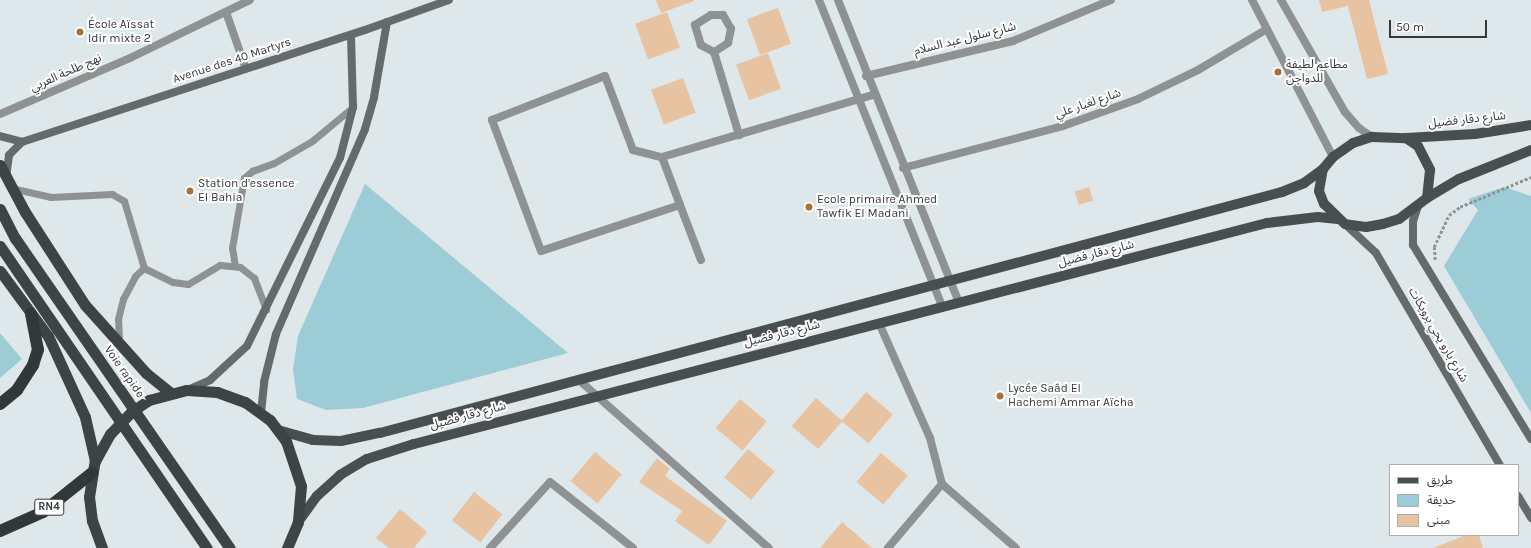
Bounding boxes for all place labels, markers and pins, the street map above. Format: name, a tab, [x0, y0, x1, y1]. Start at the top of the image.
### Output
place label: École Aïssat Idir mixte 2	[88, 18, 154, 46]
marker: École Aïssat Idir mixte 2	[75, 27, 85, 37]
place label: مطاعم لطيفة للدواجن	[1286, 58, 1348, 86]
marker: مطاعم لطيفة للدواجن	[1273, 67, 1283, 77]
place label: Station d'essence El Bahia	[198, 177, 294, 205]
marker: Station d'essence El Bahia	[185, 186, 195, 196]
place label: Ecole primaire Ahmed Tawfik El Madani	[817, 193, 937, 221]
marker: Ecole primaire Ahmed Tawfik El Madani	[804, 202, 814, 212]
place label: Lycée Saâd El Hachemi Ammar Aïcha	[1008, 382, 1134, 410]
marker: Lycée Saâd El Hachemi Ammar Aïcha	[995, 391, 1005, 401]

